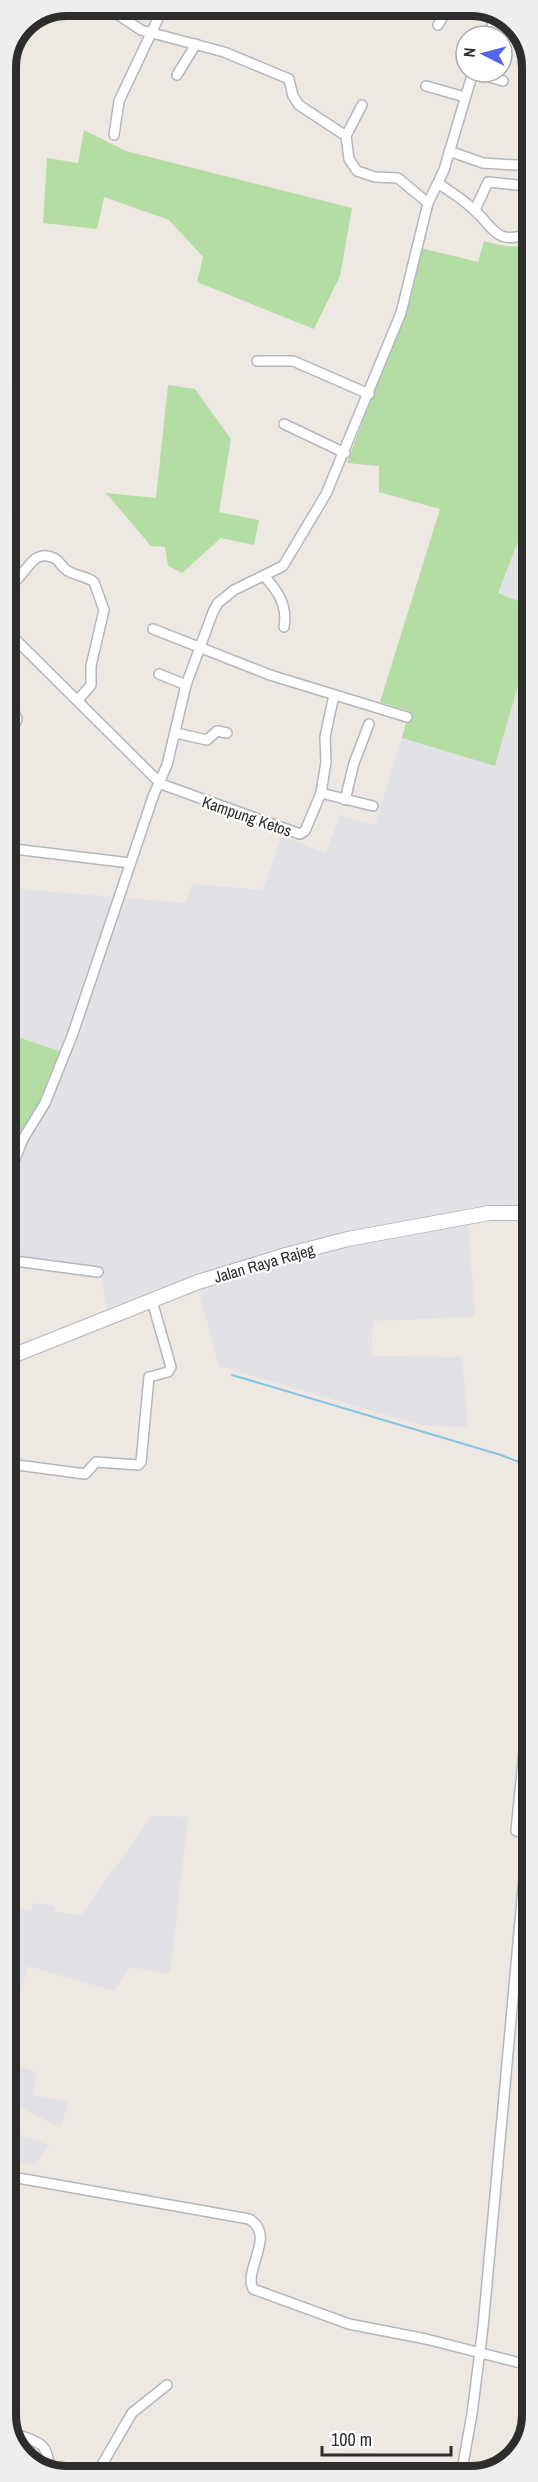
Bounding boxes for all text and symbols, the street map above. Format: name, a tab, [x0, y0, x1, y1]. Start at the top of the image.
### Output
north arrow	[454, 24, 514, 84]
text: N	[458, 47, 481, 58]
street label: Kampung Ketos	[199, 790, 295, 842]
street label: Jalan Raya Rajeg	[211, 1238, 317, 1288]
scale bar	[322, 2419, 451, 2457]
text: 100 m	[331, 2427, 372, 2452]

